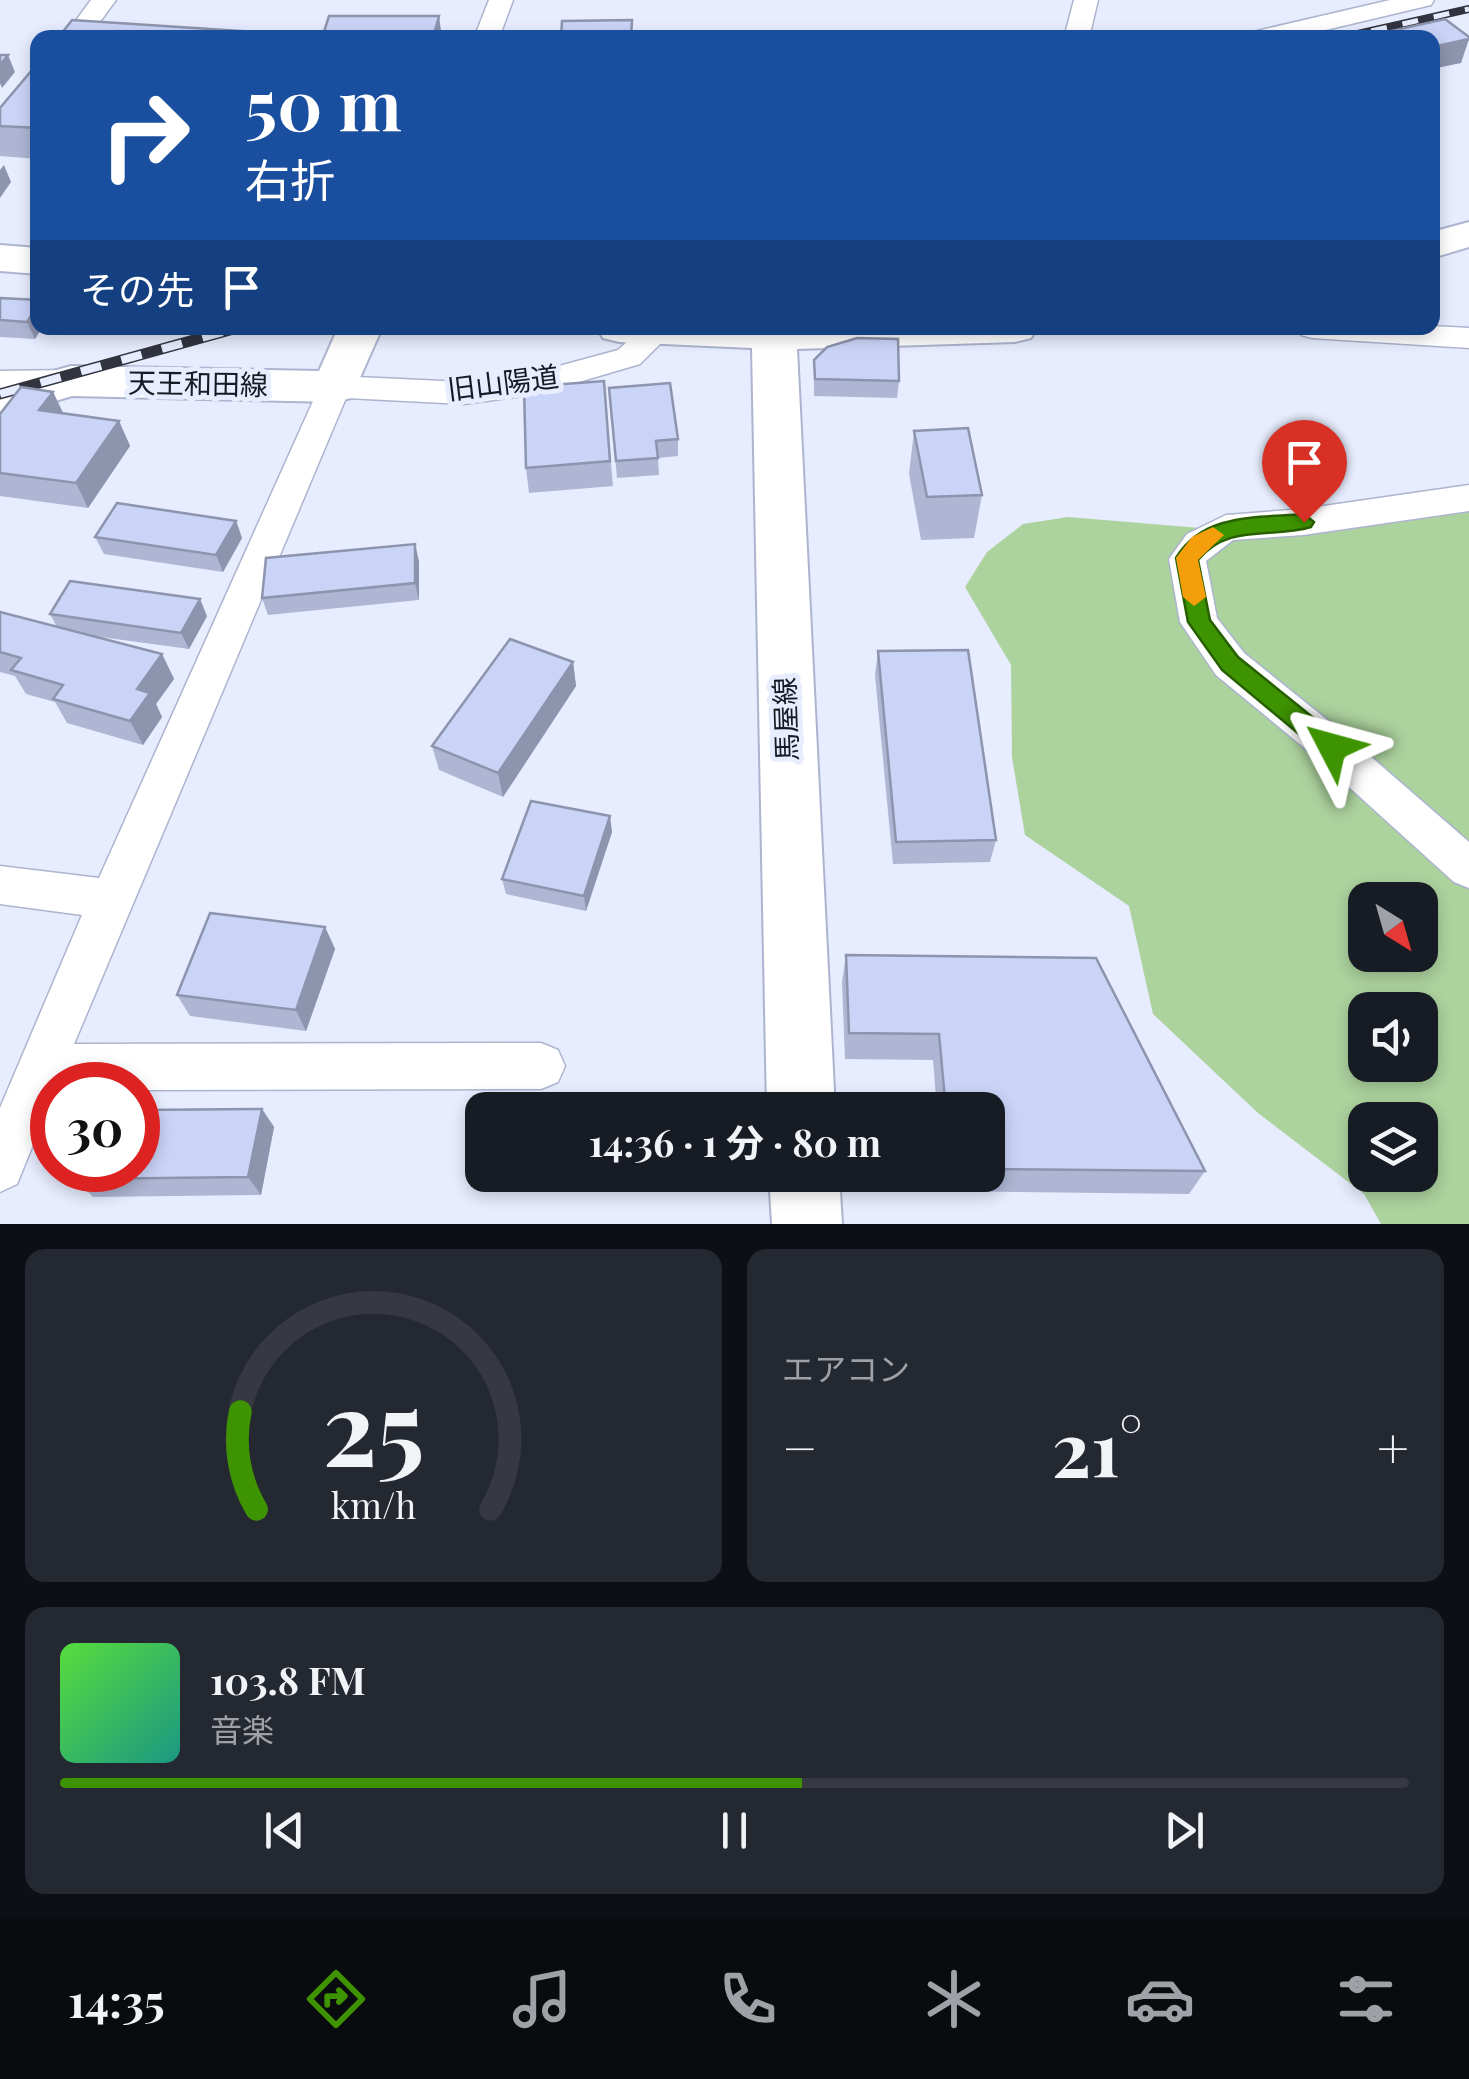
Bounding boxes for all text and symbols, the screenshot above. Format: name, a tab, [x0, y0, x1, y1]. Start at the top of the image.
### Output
text: 50 m	[245, 55, 402, 149]
icon: right	[80, 70, 210, 200]
text: 右折	[245, 148, 335, 208]
icon: arrive	[214, 260, 269, 315]
text: その先	[80, 263, 194, 314]
street label: 旧山陽道	[445, 356, 561, 407]
street label: 天王和田線	[128, 363, 268, 402]
pin	[1262, 420, 1347, 523]
icon: arrive	[1277, 435, 1332, 490]
street label: 馬屋線	[765, 676, 804, 762]
position arrow	[1280, 695, 1384, 799]
north arrow	[1348, 882, 1438, 972]
map controls	[1348, 882, 1438, 1192]
button: sound	[1348, 992, 1438, 1082]
speed limit sign: 30	[30, 1062, 160, 1192]
button: layers	[1348, 1102, 1438, 1192]
text: 14:36 · 1 分 · 80 m	[589, 1116, 881, 1167]
text: エアコン	[782, 1346, 910, 1389]
text: 25	[322, 1354, 425, 1493]
text: 21°	[1052, 1396, 1143, 1496]
text: −	[782, 1409, 818, 1483]
text: +	[1377, 1409, 1409, 1483]
text: km/h	[331, 1480, 416, 1528]
text: 103.8 FM	[210, 1654, 366, 1705]
text: 音楽	[210, 1707, 274, 1750]
icon: previous	[257, 1803, 312, 1858]
icon: pause	[707, 1803, 762, 1858]
icon: next	[1157, 1803, 1212, 1858]
icon: directions	[301, 1964, 371, 2034]
icon: music	[507, 1964, 577, 2034]
icon: phone	[713, 1964, 783, 2034]
icon: climate	[919, 1964, 989, 2034]
icon: car	[1125, 1964, 1195, 2034]
icon: filters	[1331, 1964, 1401, 2034]
text: 14:35	[68, 1969, 165, 2029]

